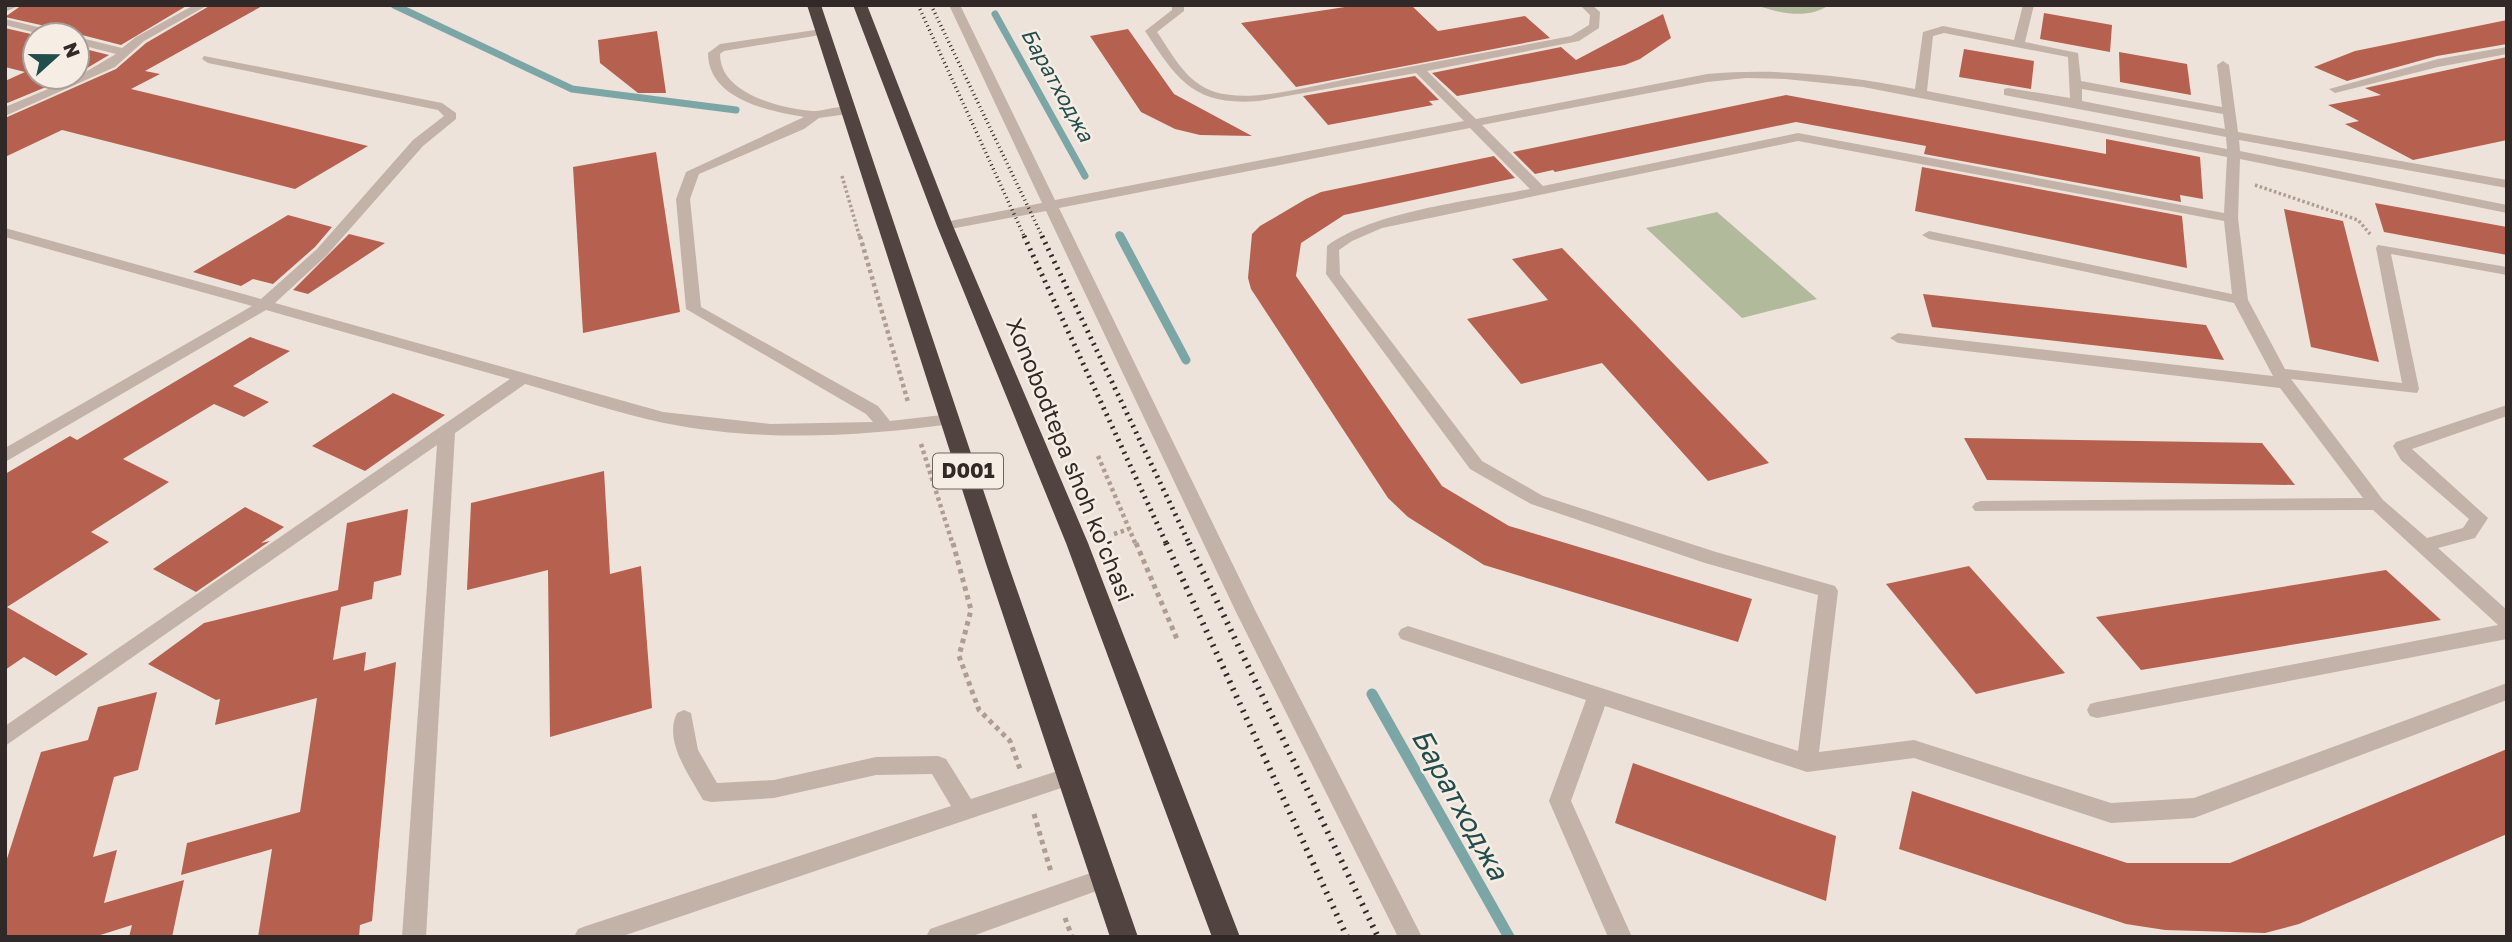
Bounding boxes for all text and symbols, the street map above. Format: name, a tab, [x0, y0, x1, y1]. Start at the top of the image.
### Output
north arrow	[21, 21, 91, 91]
water label: Баратходжа	[1016, 23, 1100, 147]
text: N	[59, 39, 86, 61]
street label: Xonobodtepa shoh ko'chasi	[1001, 314, 1141, 605]
road number: D001	[933, 454, 1003, 489]
water label: Баратходжа	[1405, 723, 1516, 886]

